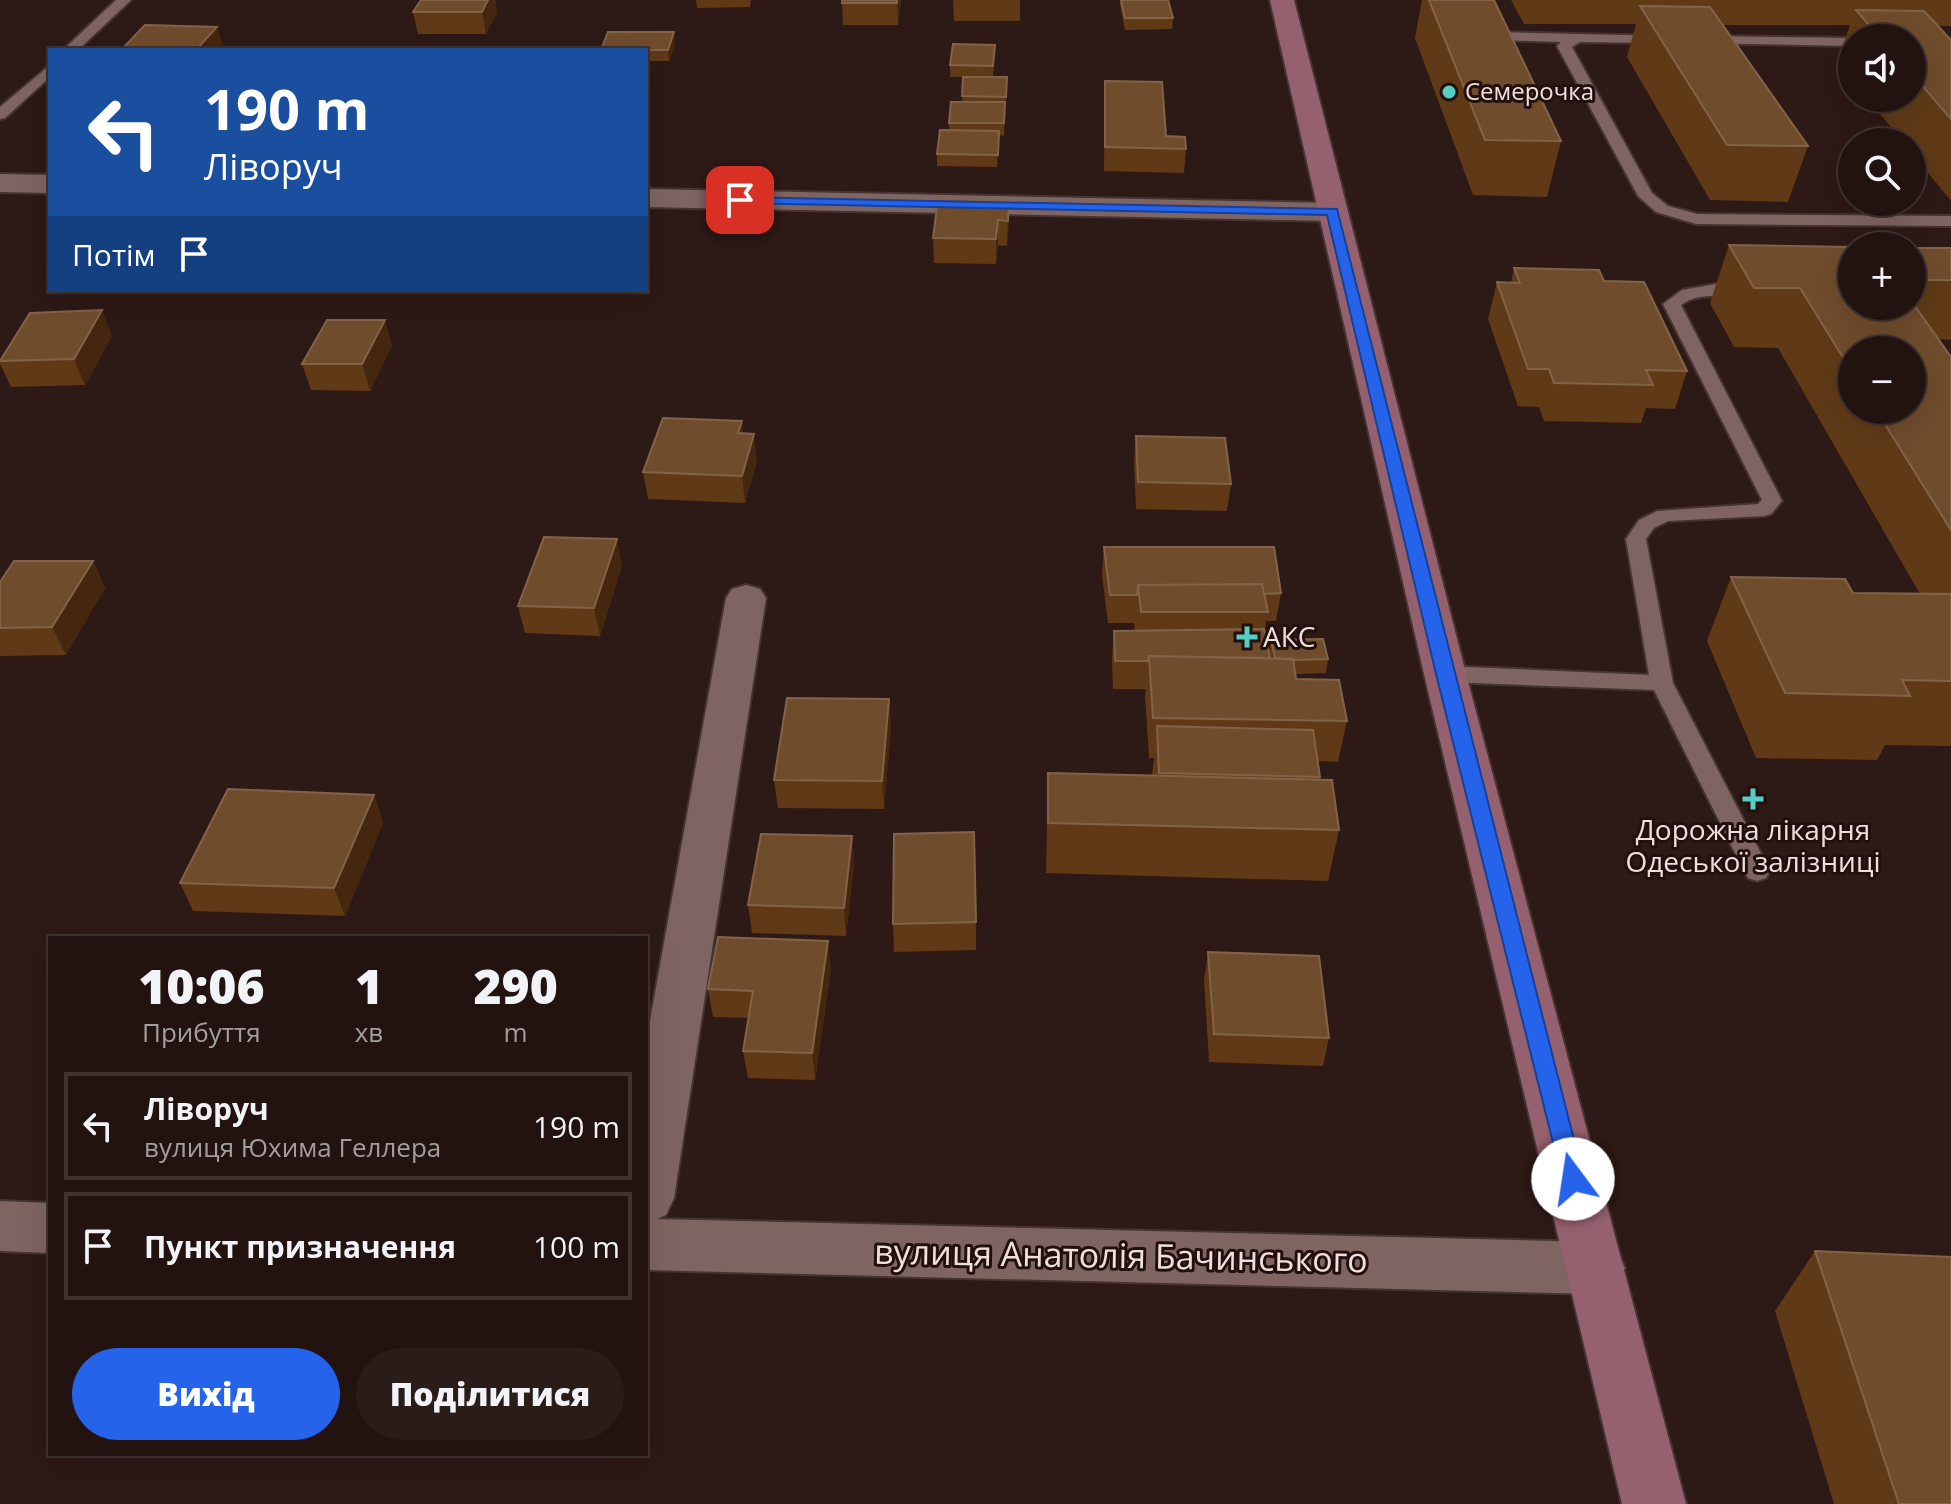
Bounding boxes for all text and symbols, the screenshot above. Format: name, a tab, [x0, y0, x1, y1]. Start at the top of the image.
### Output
map controls	[1838, 24, 1926, 424]
button: sound	[1838, 24, 1926, 112]
text: 190 m	[204, 70, 370, 146]
place label: Семерочка	[1465, 74, 1594, 107]
icon: left	[72, 80, 176, 184]
marker: Семерочка	[1440, 83, 1458, 101]
button: search	[1838, 128, 1926, 216]
text: Ліворуч	[204, 142, 343, 191]
pin	[706, 166, 774, 234]
icon: arrive	[718, 178, 762, 222]
icon: arrive	[172, 232, 216, 276]
button: +	[1838, 232, 1926, 320]
text: Потім	[72, 234, 156, 275]
button: −	[1838, 336, 1926, 424]
place label: АКС	[1263, 617, 1315, 655]
marker: АКС	[1238, 628, 1256, 646]
marker: Дорожна лікарня Одеської залізниці	[1742, 788, 1764, 810]
place label: Дорожна лікарня Одеської залізниці	[1625, 810, 1881, 880]
text: 10:06	[138, 953, 265, 1018]
text: 1	[355, 953, 383, 1018]
text: 290	[473, 953, 558, 1018]
text: Прибуття	[142, 1014, 261, 1050]
text: хв	[355, 1014, 383, 1050]
text: m	[504, 1014, 528, 1050]
text: Ліворуч	[144, 1088, 269, 1129]
icon: left	[76, 1104, 120, 1148]
text: 190 m	[533, 1106, 620, 1147]
text: вулиця Юхима Геллера	[144, 1129, 441, 1165]
position arrow	[1531, 1137, 1615, 1221]
icon: arrive	[76, 1224, 120, 1268]
text: Пункт призначення	[144, 1226, 456, 1267]
text: 100 m	[533, 1226, 620, 1267]
street label: вулиця Анатолія Бачинського	[874, 1228, 1368, 1282]
button: Вихід	[72, 1348, 340, 1440]
button: Поділитися	[356, 1348, 624, 1440]

